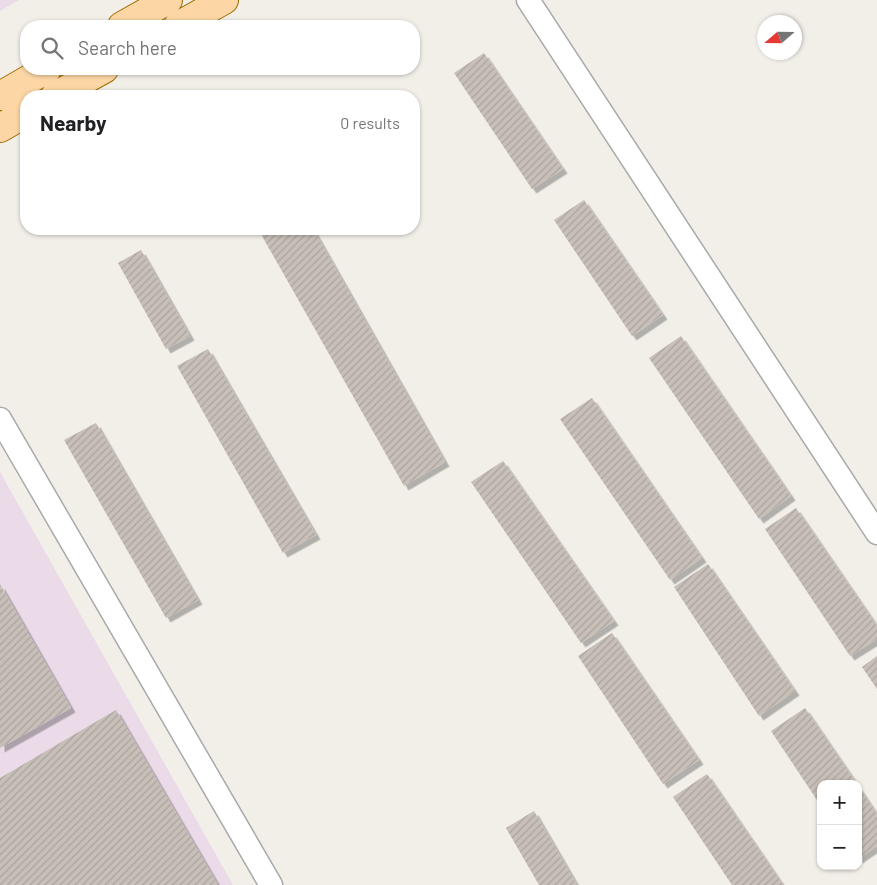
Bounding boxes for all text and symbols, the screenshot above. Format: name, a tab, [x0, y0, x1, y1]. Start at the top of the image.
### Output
north arrow	[757, 15, 802, 60]
search box	[20, 20, 420, 75]
icon: search	[38, 34, 66, 62]
text: Search here	[78, 36, 177, 59]
text: Nearby	[40, 110, 106, 135]
text: 0 results	[340, 113, 400, 132]
map controls	[817, 780, 862, 870]
button: +	[817, 780, 862, 825]
button: −	[817, 825, 862, 870]

